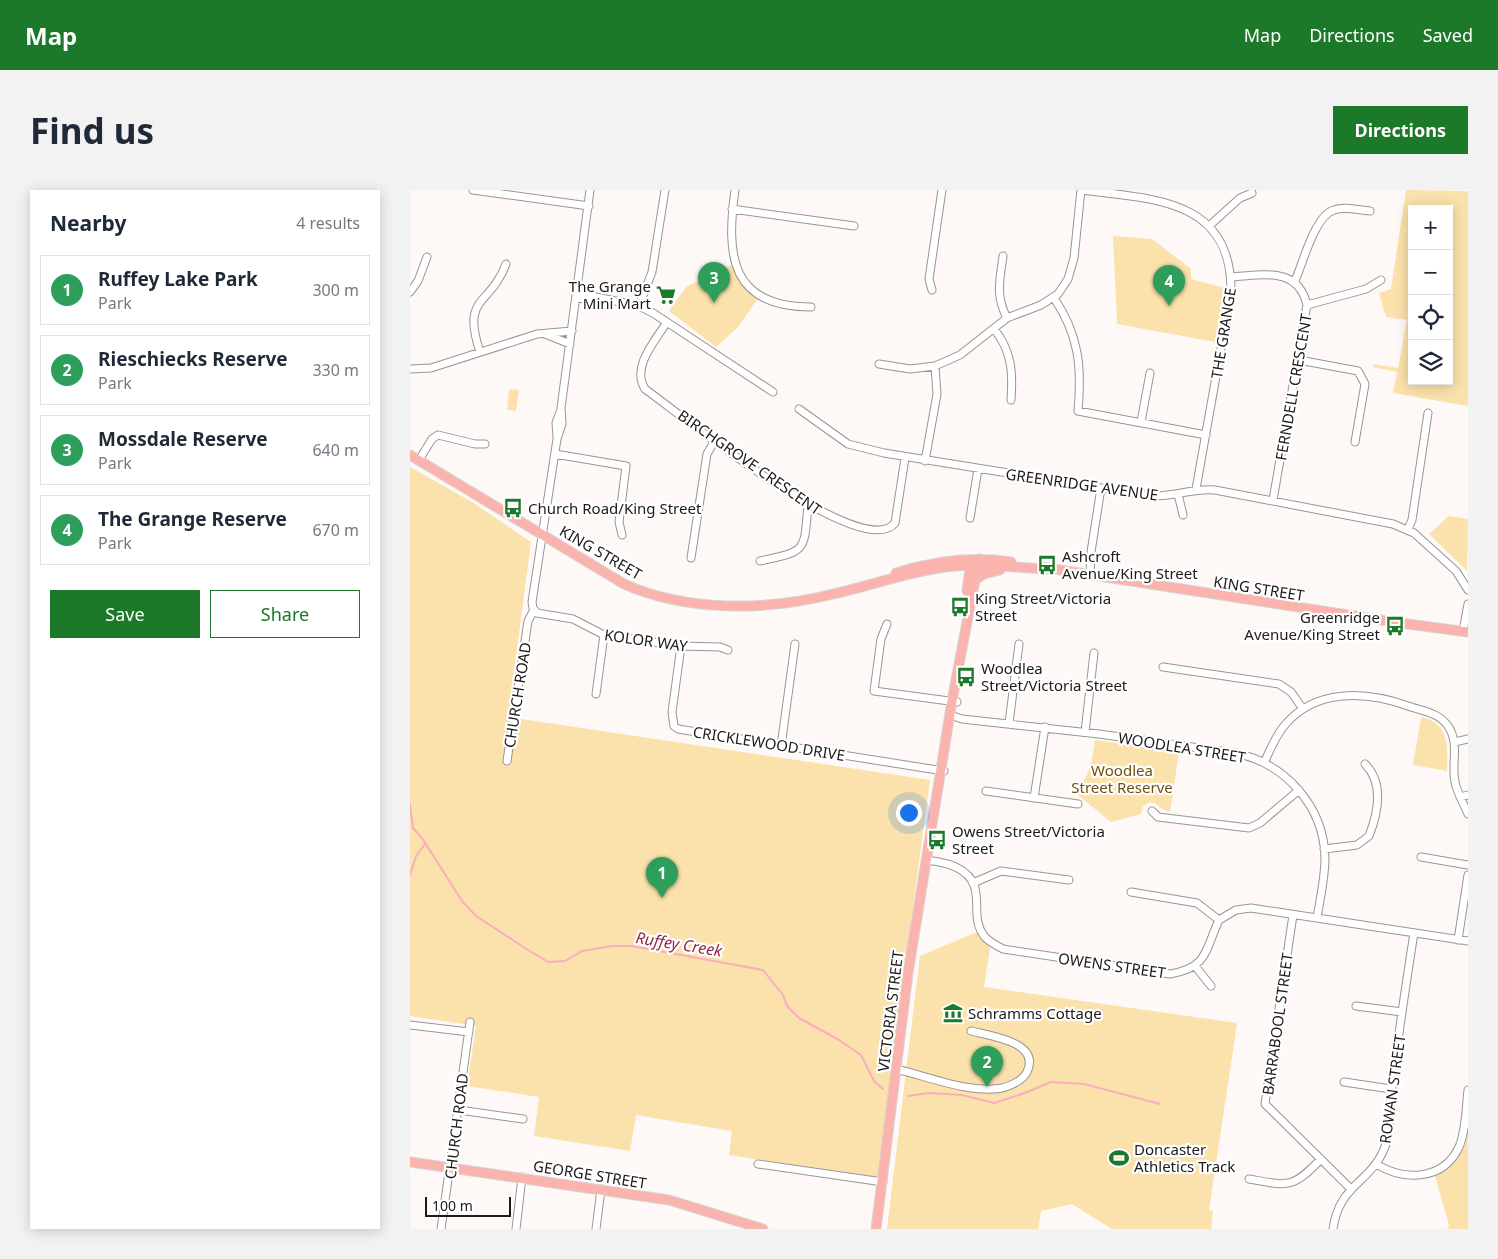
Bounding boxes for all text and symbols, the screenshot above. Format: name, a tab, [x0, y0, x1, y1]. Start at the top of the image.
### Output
text: Map	[25, 19, 77, 52]
text: Map	[1244, 23, 1281, 47]
text: Directions	[1309, 23, 1395, 47]
text: Saved	[1423, 23, 1473, 47]
button: Directions	[1333, 106, 1468, 154]
text: Find us	[30, 107, 154, 154]
map controls	[1408, 205, 1453, 385]
button: +	[1408, 205, 1453, 250]
text: Nearby	[50, 209, 126, 237]
text: 4 results	[296, 212, 360, 234]
button: −	[1408, 250, 1453, 295]
pin: 3	[698, 262, 730, 303]
pin: 4	[1153, 265, 1185, 306]
text: Ruffey Lake Park	[98, 266, 258, 292]
place label: The Grange Mini Mart	[569, 276, 652, 313]
text: 1	[62, 279, 72, 301]
text: 300 m	[312, 279, 359, 301]
supermarket icon: The Grange Mini Mart	[655, 284, 677, 306]
street label: THE GRANGE	[1206, 286, 1240, 380]
text: Park	[98, 292, 132, 314]
button: locate	[1408, 295, 1453, 340]
street label: FERNDELL CRESCENT	[1270, 311, 1316, 462]
button: layers	[1408, 340, 1453, 385]
text: Rieschiecks Reserve	[98, 346, 288, 372]
text: 2	[62, 359, 72, 381]
text: 330 m	[312, 359, 359, 381]
text: Park	[98, 372, 132, 394]
street label: BIRCHGROVE CRESCENT	[674, 405, 826, 520]
text: Mossdale Reserve	[98, 426, 268, 452]
text: 3	[62, 439, 72, 461]
text: 640 m	[312, 439, 359, 461]
text: Park	[98, 452, 132, 474]
street label: GREENRIDGE AVENUE	[1004, 463, 1160, 505]
bus stop icon: Church Road/King Street	[502, 497, 524, 519]
place label: Church Road/King Street	[528, 498, 702, 518]
text: The Grange Reserve	[98, 506, 287, 532]
text: 4	[62, 519, 72, 541]
text: 670 m	[312, 519, 359, 541]
street label: KING STREET	[556, 520, 646, 584]
text: Park	[98, 532, 132, 554]
place label: Ashcroft Avenue/King Street	[1062, 546, 1198, 583]
bus stop icon: Ashcroft Avenue/King Street	[1036, 554, 1058, 576]
street label: KING STREET	[1212, 571, 1306, 605]
place label: King Street/Victoria Street	[975, 588, 1111, 625]
button: Save	[50, 590, 200, 638]
button: Share	[210, 590, 360, 638]
bus stop icon: King Street/Victoria Street	[949, 596, 971, 618]
place label: Greenridge Avenue/King Street	[1244, 607, 1381, 644]
bus stop icon: Greenridge Avenue/King Street	[1384, 615, 1406, 637]
street label: KOLOR WAY	[603, 624, 689, 656]
street label: CHURCH ROAD	[499, 641, 535, 749]
place label: Woodlea Street/Victoria Street	[981, 658, 1128, 695]
bus stop icon: Woodlea Street/Victoria Street	[955, 666, 977, 688]
street label: CRICKLEWOOD DRIVE	[692, 721, 846, 765]
street label: WOODLEA STREET	[1117, 727, 1248, 767]
park label: Woodlea Street Reserve	[1071, 760, 1173, 797]
your location	[896, 800, 922, 826]
place label: Owens Street/Victoria Street	[952, 821, 1105, 858]
bus stop icon: Owens Street/Victoria Street	[926, 829, 948, 851]
pin: 1	[646, 857, 678, 898]
water label: Ruffey Creek	[634, 926, 725, 962]
street label: OWENS STREET	[1057, 948, 1168, 983]
street label: VICTORIA STREET	[873, 949, 907, 1073]
street label: BARRABOOL STREET	[1257, 951, 1297, 1096]
museum icon: Schramms Cottage	[942, 1002, 964, 1024]
place label: Schramms Cottage	[968, 1003, 1102, 1023]
street label: ROWAN STREET	[1374, 1032, 1410, 1145]
pin: 2	[971, 1046, 1003, 1087]
street label: CHURCH ROAD	[440, 1072, 472, 1180]
place label: Doncaster Athletics Track	[1134, 1139, 1235, 1176]
sports icon: Doncaster Athletics Track	[1108, 1147, 1130, 1169]
street label: GEORGE STREET	[532, 1155, 649, 1193]
scale bar	[425, 1194, 511, 1217]
text: 100 m	[432, 1196, 473, 1215]

